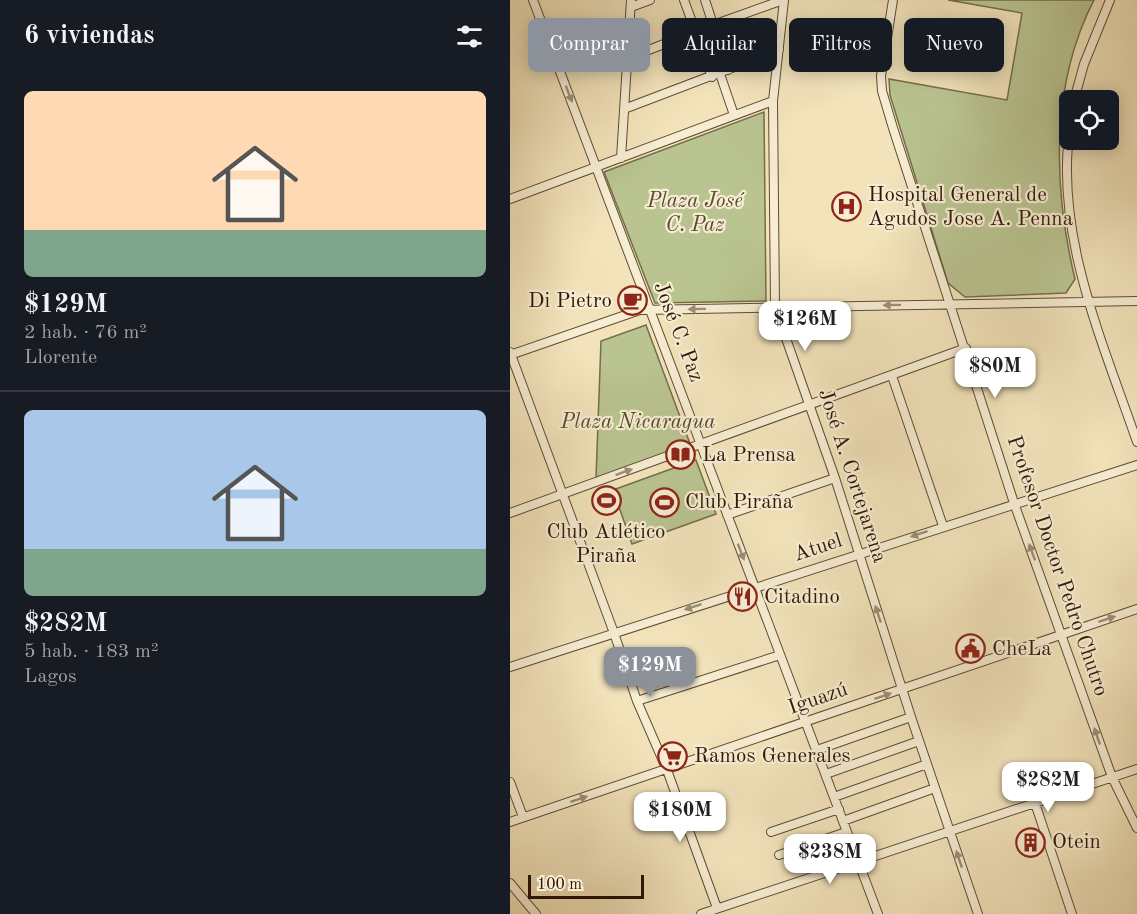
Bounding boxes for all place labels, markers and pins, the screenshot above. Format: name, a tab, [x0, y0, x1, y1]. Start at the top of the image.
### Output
place label: Hospital General de Agudos Jose A. Penna	[868, 185, 1073, 230]
hospital icon: Hospital General de Agudos Jose A. Penna	[831, 191, 863, 223]
cafe icon: Di Pietro	[617, 285, 649, 317]
place label: Di Pietro	[528, 291, 612, 312]
pin: $126M	[763, 301, 847, 352]
pin: $80M	[959, 348, 1031, 399]
library icon: La Prensa	[665, 439, 697, 471]
place label: La Prensa	[702, 445, 796, 466]
sports icon: Club Atlético Piraña	[590, 485, 622, 517]
sports icon: Club Piraña	[648, 486, 680, 518]
place label: Club Piraña	[685, 492, 793, 513]
place label: Club Atlético Piraña	[547, 522, 665, 567]
restaurant icon: Citadino	[727, 581, 759, 613]
place label: Citadino	[764, 587, 840, 608]
public building icon: CheLa	[955, 633, 987, 665]
place label: CheLa	[992, 639, 1052, 660]
pin: $129M	[608, 647, 692, 698]
supermarket icon: Ramos Generales	[657, 740, 689, 772]
place label: Ramos Generales	[694, 746, 851, 767]
pin: $282M	[1006, 762, 1090, 813]
pin: $180M	[638, 792, 722, 843]
building icon: Otein	[1015, 826, 1047, 858]
place label: Otein	[1052, 832, 1101, 853]
pin: $238M	[788, 834, 872, 885]

